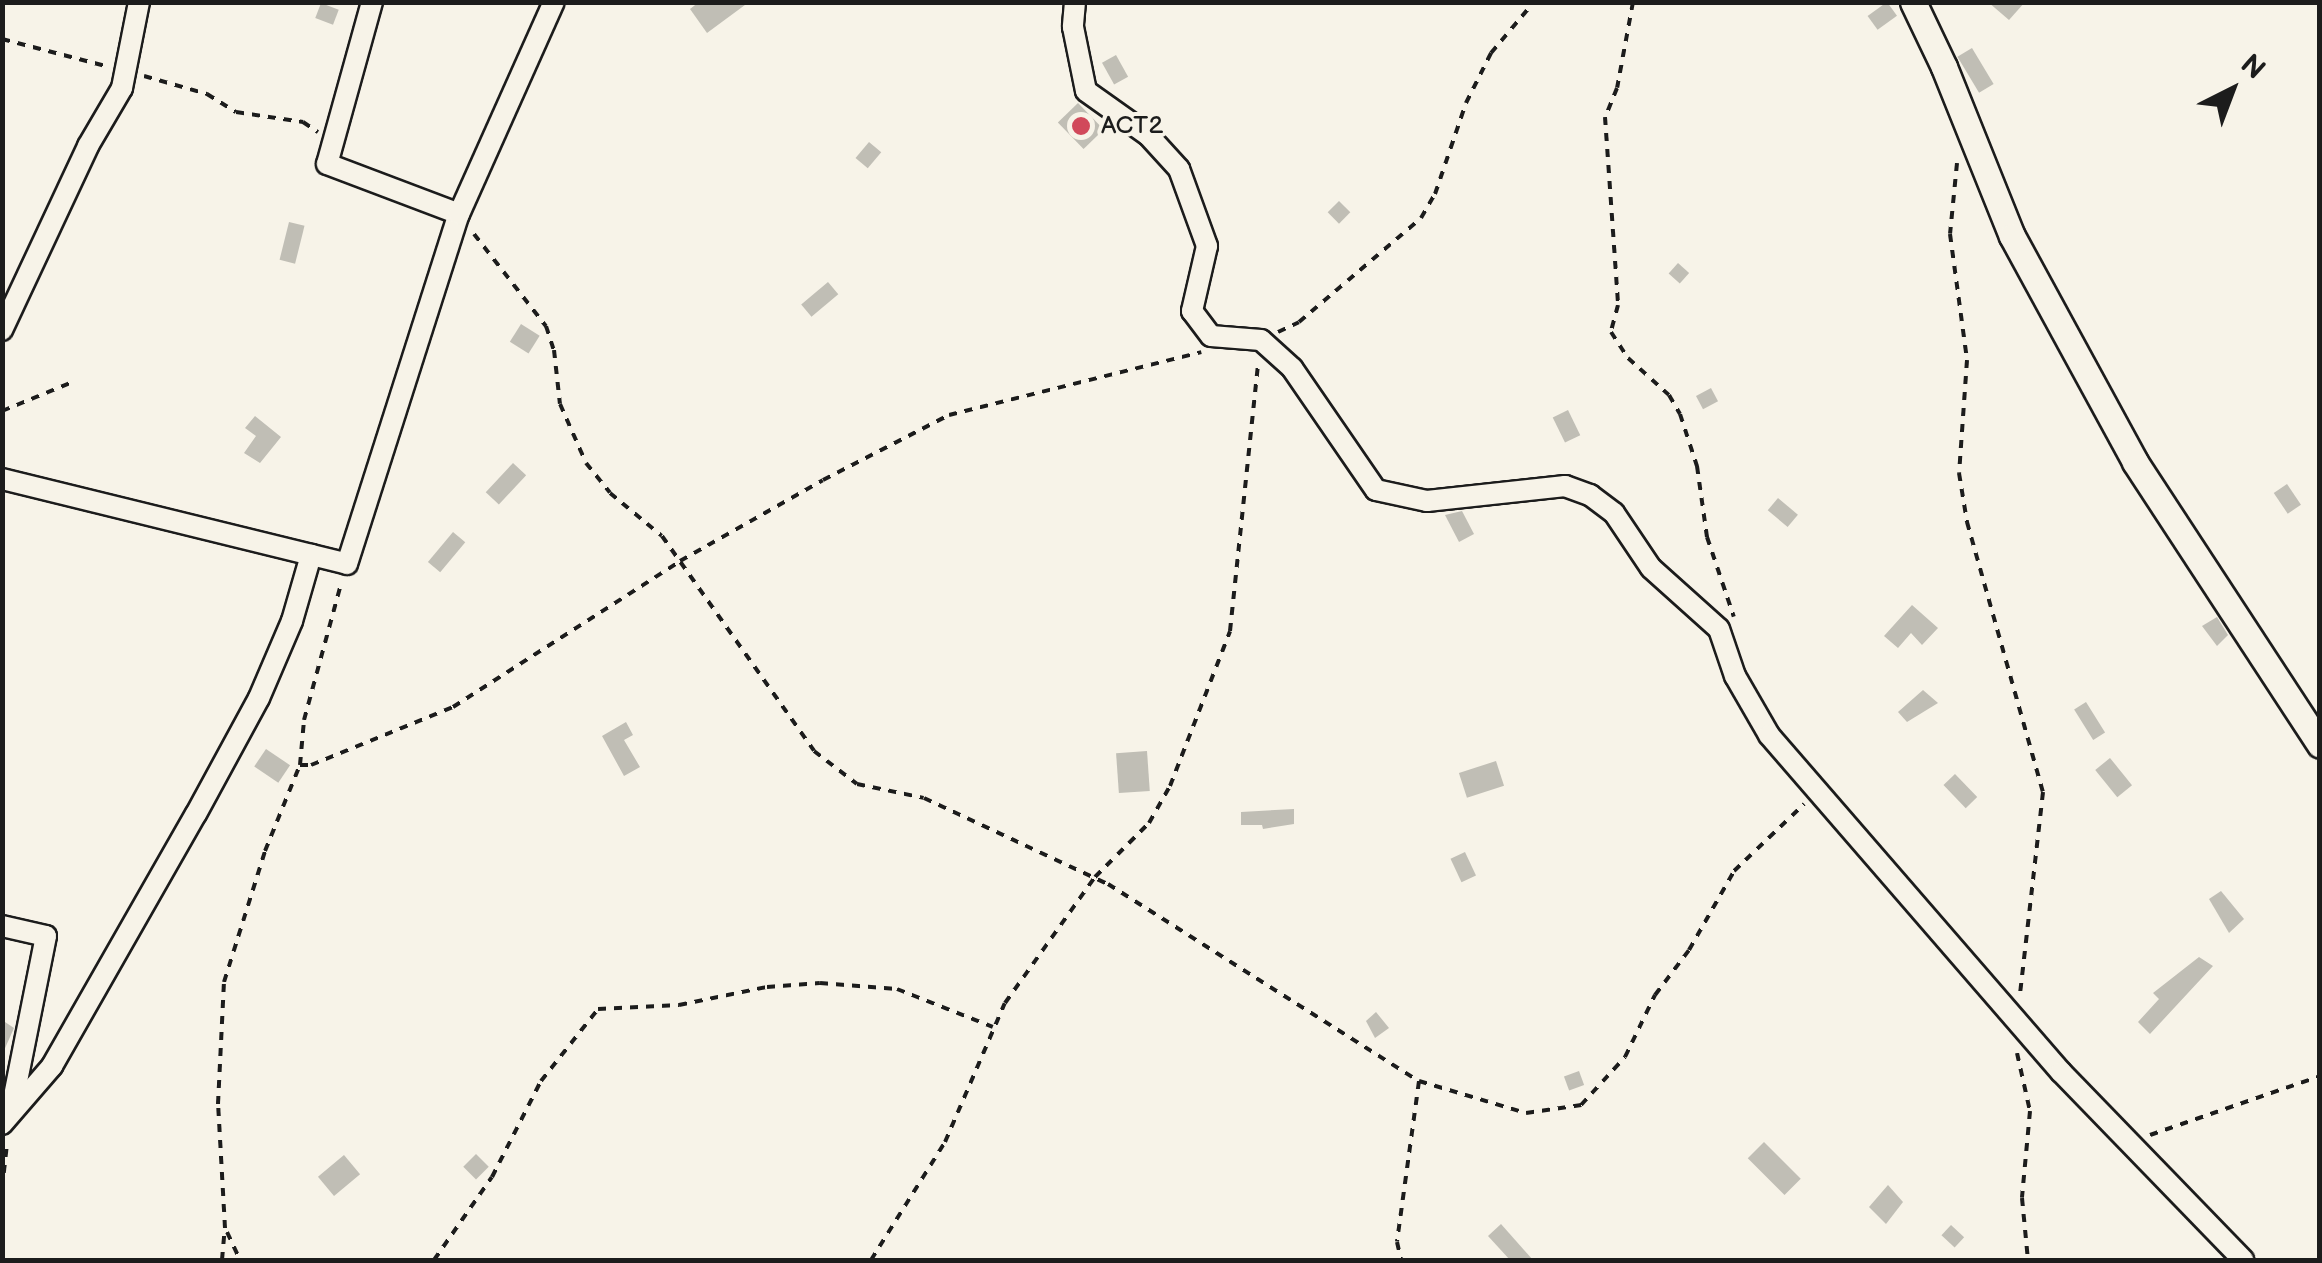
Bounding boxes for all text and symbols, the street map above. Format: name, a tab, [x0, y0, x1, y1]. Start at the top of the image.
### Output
north arrow	[2182, 40, 2282, 140]
text: N	[2234, 48, 2271, 87]
place label: ACT2	[1101, 111, 1163, 141]
marker: ACT2	[1070, 115, 1092, 137]

